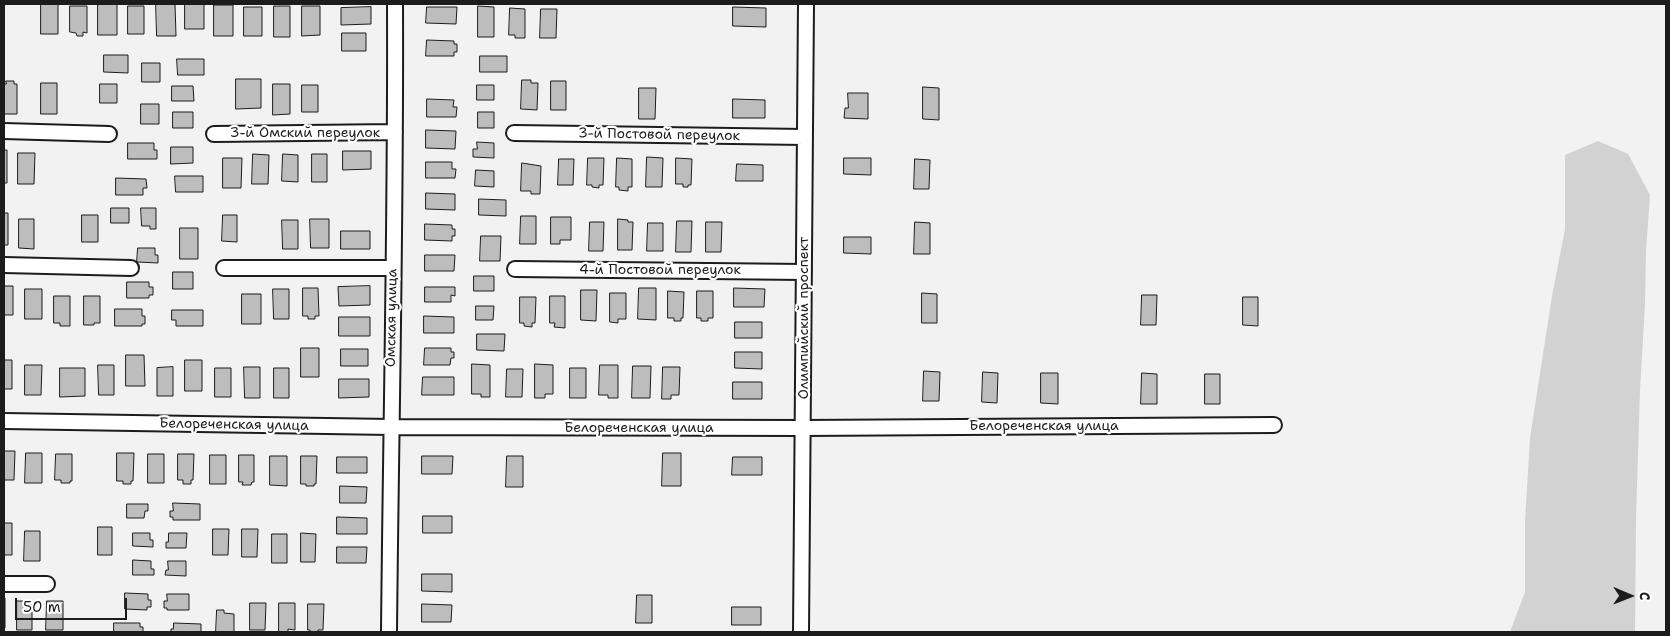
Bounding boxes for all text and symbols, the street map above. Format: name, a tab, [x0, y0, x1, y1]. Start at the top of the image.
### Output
street label: 3-й Омский переулок	[230, 125, 380, 141]
street label: 3-й Постовой переулок	[578, 125, 740, 145]
street label: Олимпийский проспект	[796, 237, 812, 399]
street label: 4-й Постовой переулок	[579, 262, 741, 278]
street label: Омская улица	[383, 269, 401, 367]
street label: Белореченская улица	[159, 415, 309, 435]
street label: Белореченская улица	[969, 418, 1119, 434]
street label: Белореченская улица	[564, 420, 714, 436]
north arrow	[1605, 571, 1655, 621]
scale bar	[18, 588, 130, 620]
text: С	[1636, 592, 1654, 601]
text: 50 m	[23, 597, 61, 617]

